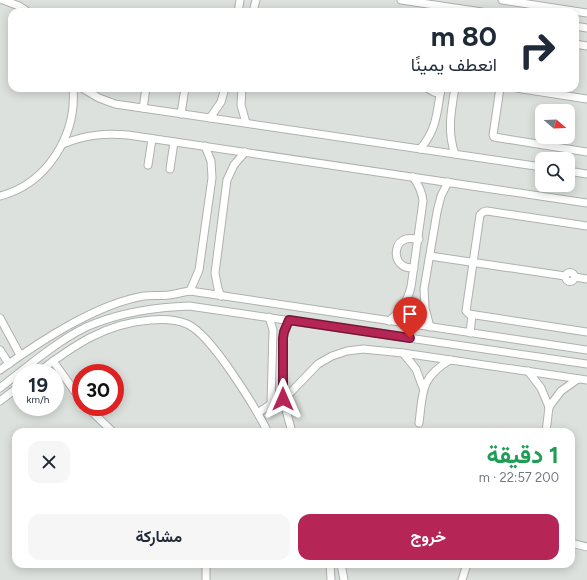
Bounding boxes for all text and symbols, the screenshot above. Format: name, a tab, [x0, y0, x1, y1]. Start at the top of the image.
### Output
text: 80 m	[431, 19, 497, 53]
icon: right	[511, 24, 563, 76]
text: انعطف يمينًا	[411, 54, 497, 76]
north arrow	[535, 104, 575, 144]
map controls	[535, 104, 575, 192]
button: search	[535, 152, 575, 192]
pin	[393, 297, 427, 338]
icon: arrive	[399, 303, 421, 325]
speed limit sign: 30	[72, 364, 124, 416]
text: 19	[28, 373, 48, 397]
position arrow	[262, 378, 304, 420]
text: km/h	[27, 393, 49, 406]
text: 1 دقيقة	[487, 440, 559, 469]
button: close	[28, 441, 70, 483]
text: 200 m · 22:57	[479, 470, 559, 485]
button: مشاركة	[28, 514, 290, 560]
button: خروج	[298, 514, 559, 560]

